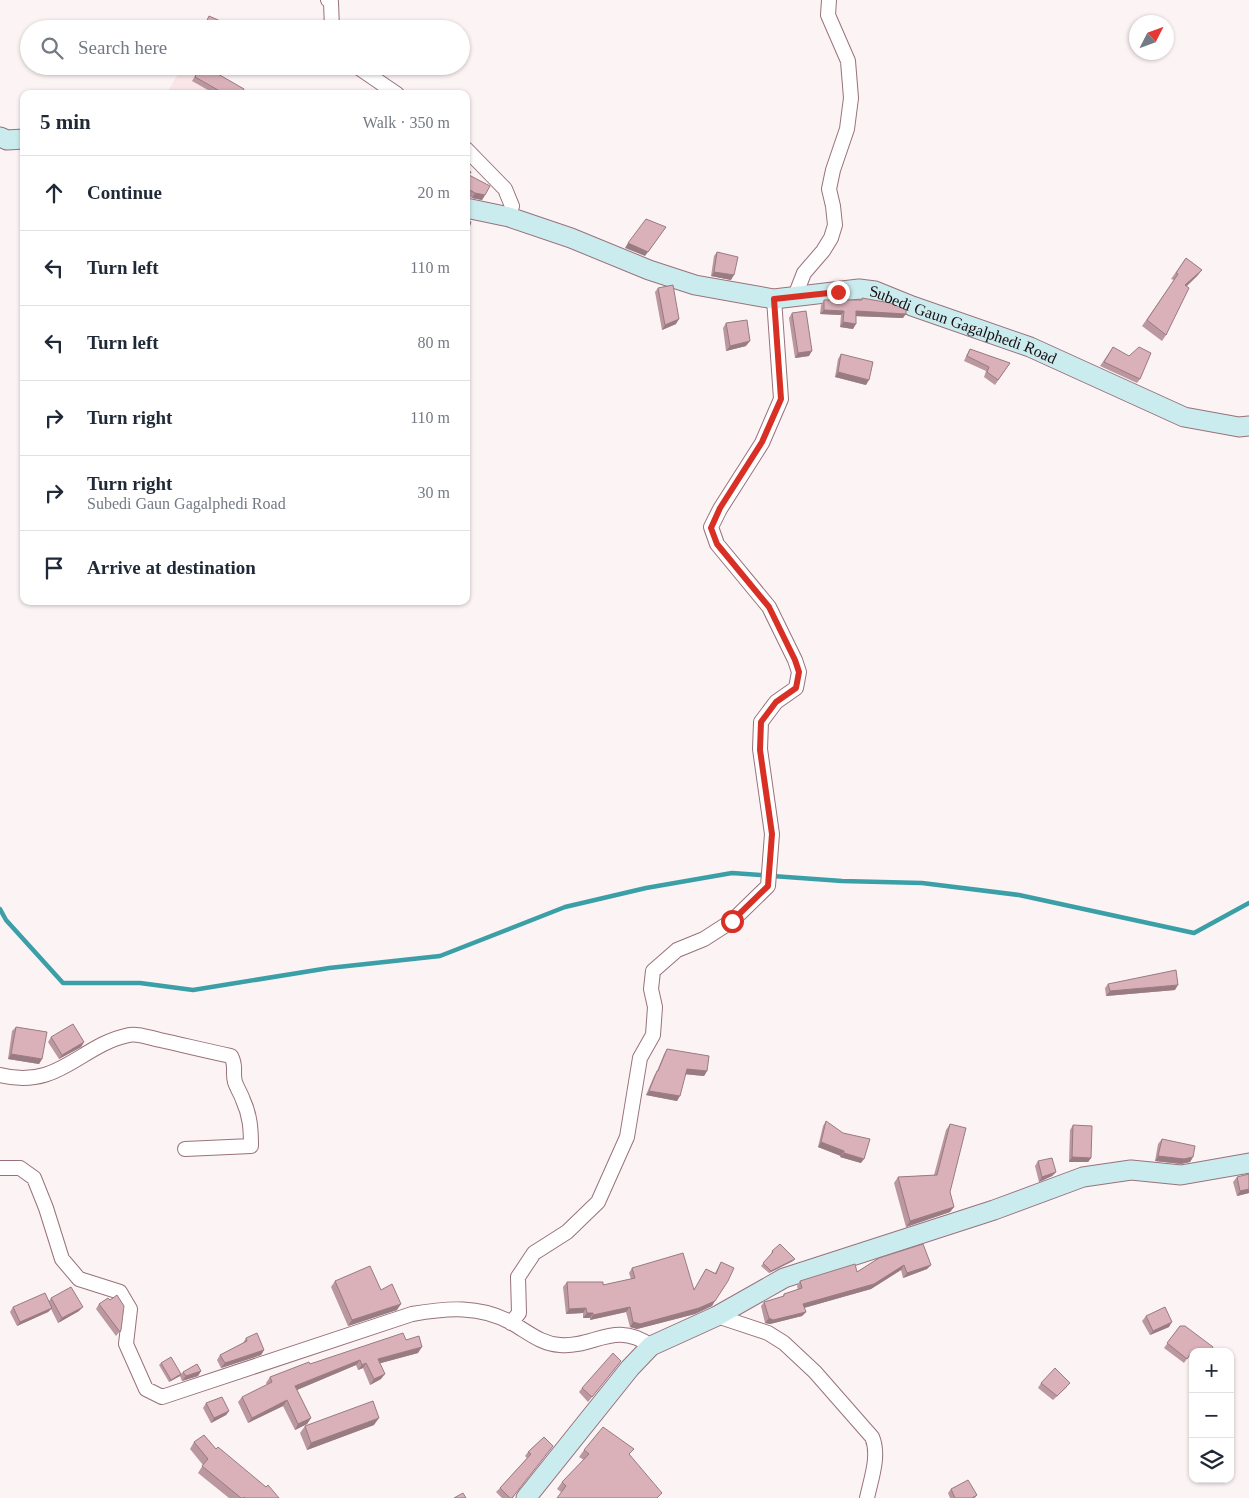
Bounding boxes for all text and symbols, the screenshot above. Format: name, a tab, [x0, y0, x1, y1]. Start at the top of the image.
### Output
north arrow	[1129, 15, 1174, 60]
search box	[20, 20, 470, 75]
icon: search	[38, 34, 66, 62]
text: Search here	[78, 37, 167, 58]
text: 5 min	[40, 110, 91, 134]
text: Walk · 350 m	[363, 114, 450, 131]
icon: ahead	[40, 179, 68, 207]
text: Continue	[87, 182, 162, 203]
text: 20 m	[418, 184, 450, 201]
icon: left	[40, 254, 68, 282]
text: Turn left	[87, 257, 159, 278]
text: 110 m	[410, 259, 450, 276]
route end	[827, 281, 850, 304]
street label: Subedi Gaun Gagalphedi Road	[869, 282, 1059, 367]
icon: left	[40, 329, 68, 357]
text: Turn left	[87, 332, 159, 353]
text: 80 m	[418, 334, 450, 351]
icon: right	[40, 404, 68, 432]
text: Turn right	[87, 407, 172, 428]
text: 110 m	[410, 409, 450, 426]
text: Turn right	[87, 473, 172, 494]
icon: right	[40, 479, 68, 507]
text: 30 m	[418, 484, 450, 501]
text: Subedi Gaun Gagalphedi Road	[87, 495, 286, 512]
icon: arrive	[40, 554, 68, 582]
text: Arrive at destination	[87, 557, 256, 578]
route start	[721, 910, 744, 933]
map controls	[1189, 1348, 1234, 1483]
button: +	[1189, 1348, 1234, 1393]
button: −	[1189, 1393, 1234, 1438]
button: layers	[1189, 1438, 1234, 1483]

